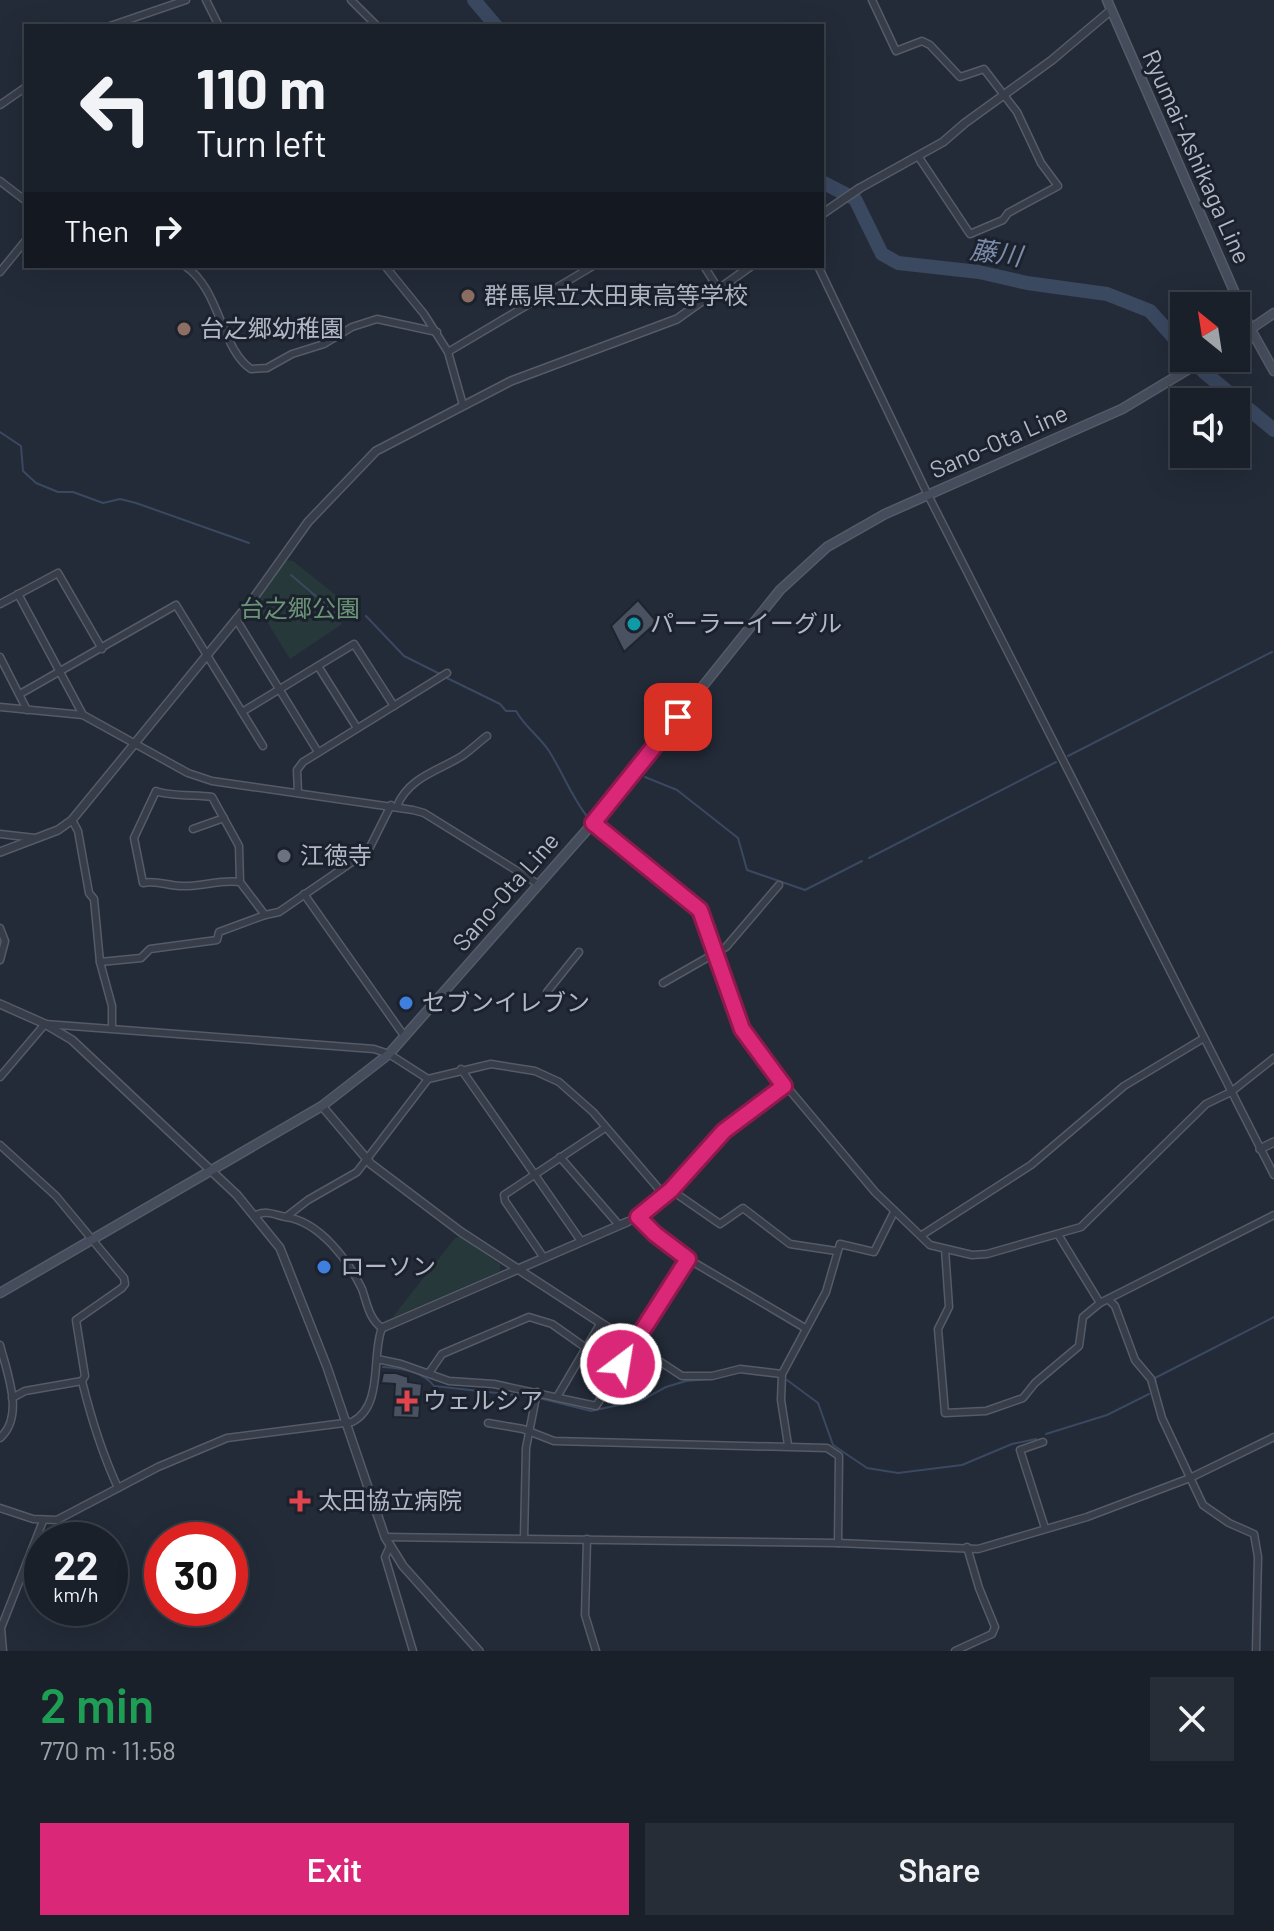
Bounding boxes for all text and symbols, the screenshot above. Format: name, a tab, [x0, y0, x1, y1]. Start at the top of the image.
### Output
street label: Ryumai-Ashikaga Line	[1137, 45, 1258, 268]
text: 110 m	[196, 53, 326, 120]
icon: left	[64, 56, 168, 160]
text: Turn left	[196, 121, 327, 164]
icon: right	[145, 208, 189, 252]
text: Then	[64, 212, 129, 248]
water label: 藤川	[968, 233, 1027, 271]
place label: 群馬県立太田東高等学校	[484, 280, 748, 309]
marker: 群馬県立太田東高等学校	[459, 287, 477, 305]
north arrow	[1170, 292, 1250, 372]
map controls	[1170, 292, 1250, 468]
place label: 台之郷幼稚園	[200, 313, 344, 342]
marker: 台之郷幼稚園	[175, 320, 193, 338]
button: sound	[1170, 388, 1250, 468]
street label: Sano-Ota Line	[925, 397, 1072, 484]
park label: 台之郷公園	[240, 593, 360, 622]
place label: パーラーイーグル	[650, 608, 842, 637]
marker: パーラーイーグル	[625, 615, 643, 633]
pin	[644, 683, 712, 751]
icon: arrive	[656, 695, 700, 739]
street label: Sano-Ota Line	[446, 826, 564, 956]
place label: 江徳寺	[300, 840, 372, 869]
marker: 江徳寺	[275, 847, 293, 865]
place label: セブンイレブン	[422, 987, 590, 1016]
marker: セブンイレブン	[397, 994, 415, 1012]
place label: ローソン	[340, 1251, 436, 1280]
marker: ローソン	[315, 1258, 333, 1276]
position arrow	[579, 1322, 663, 1406]
place label: ウェルシア	[423, 1385, 543, 1414]
marker: ウェルシア	[398, 1392, 416, 1410]
place label: 太田協立病院	[318, 1485, 462, 1514]
marker: 太田協立病院	[289, 1490, 311, 1512]
speed limit sign: 30	[144, 1522, 248, 1626]
text: 22	[54, 1540, 98, 1588]
text: km/h	[53, 1582, 99, 1606]
text: 2 min	[40, 1675, 154, 1733]
button: close	[1150, 1677, 1234, 1761]
text: 770 m · 11:58	[40, 1734, 176, 1765]
button: Exit	[40, 1823, 629, 1915]
button: Share	[645, 1823, 1234, 1915]

